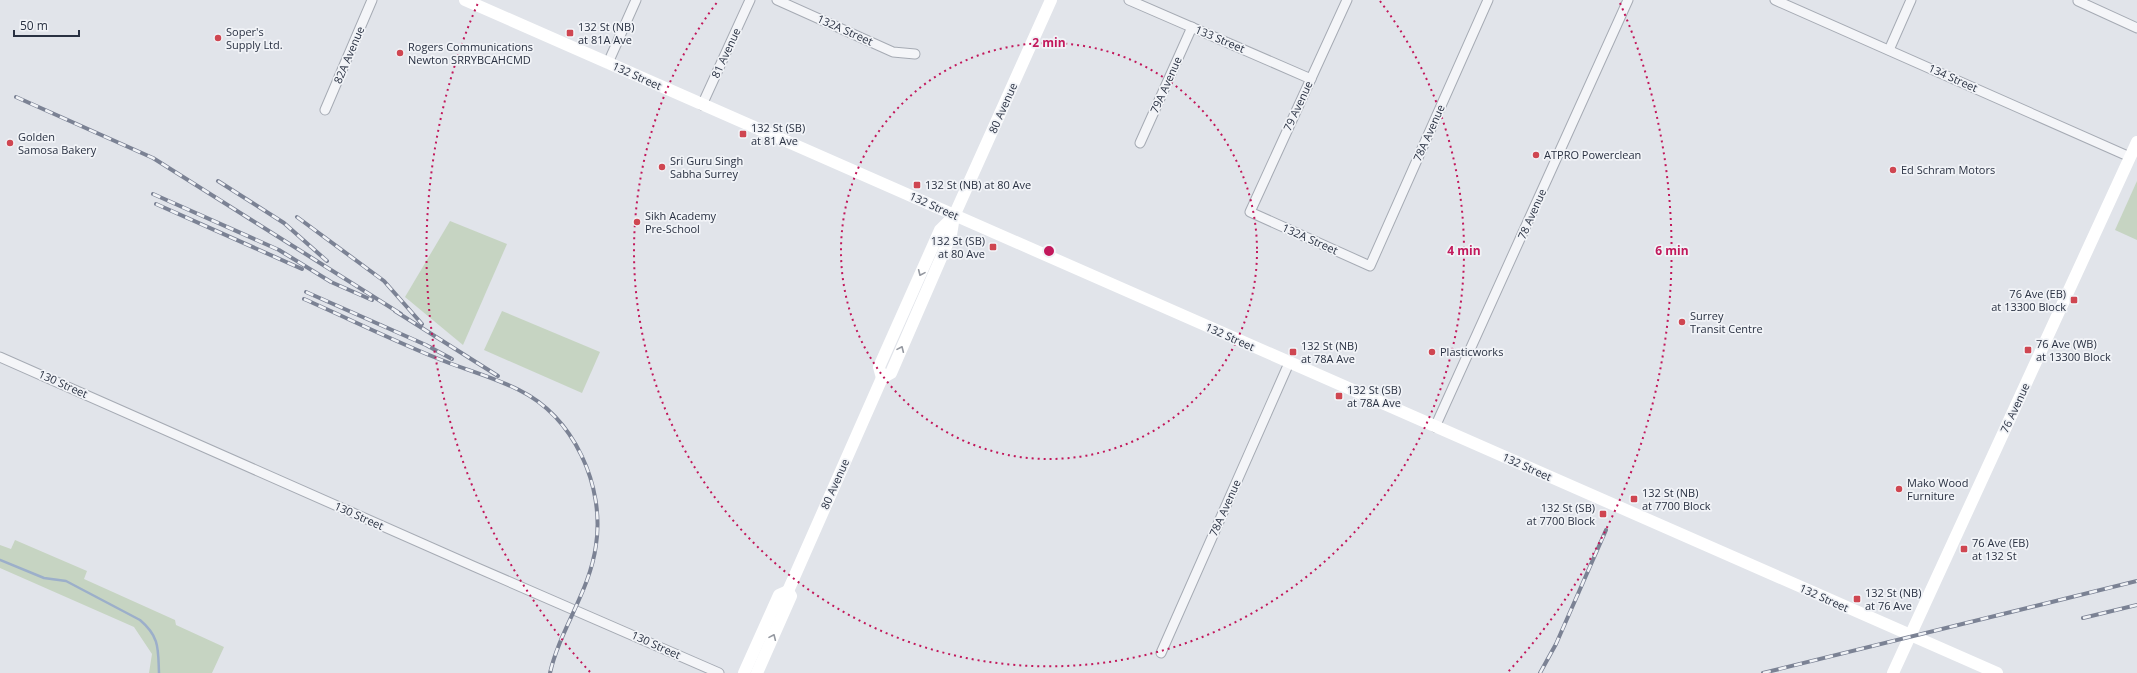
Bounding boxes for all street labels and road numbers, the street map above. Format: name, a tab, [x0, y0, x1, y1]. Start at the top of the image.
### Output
street label: 132A Street	[815, 11, 875, 49]
street label: 133 Street	[1193, 21, 1247, 56]
street label: 82A Avenue	[330, 24, 367, 86]
street label: 81 Avenue	[707, 25, 744, 80]
street label: 79A Avenue	[1146, 54, 1185, 116]
street label: 132 Street	[610, 58, 664, 93]
street label: 134 Street	[1926, 60, 1980, 95]
street label: 79 Avenue	[1279, 78, 1316, 133]
street label: 80 Avenue	[985, 80, 1020, 135]
street label: 78A Avenue	[1409, 102, 1448, 164]
street label: 78 Avenue	[1514, 186, 1549, 241]
street label: 132 Street	[907, 188, 961, 223]
street label: 132A Street	[1280, 220, 1340, 258]
street label: 132 Street	[1203, 319, 1257, 354]
street label: 130 Street	[36, 366, 90, 401]
street label: 76 Avenue	[1996, 380, 2033, 435]
street label: 132 Street	[1500, 449, 1554, 484]
street label: 80 Avenue	[817, 456, 852, 511]
street label: 78A Avenue	[1205, 477, 1244, 539]
street label: 130 Street	[332, 498, 386, 533]
street label: 132 Street	[1797, 580, 1851, 615]
street label: 130 Street	[629, 627, 683, 662]

